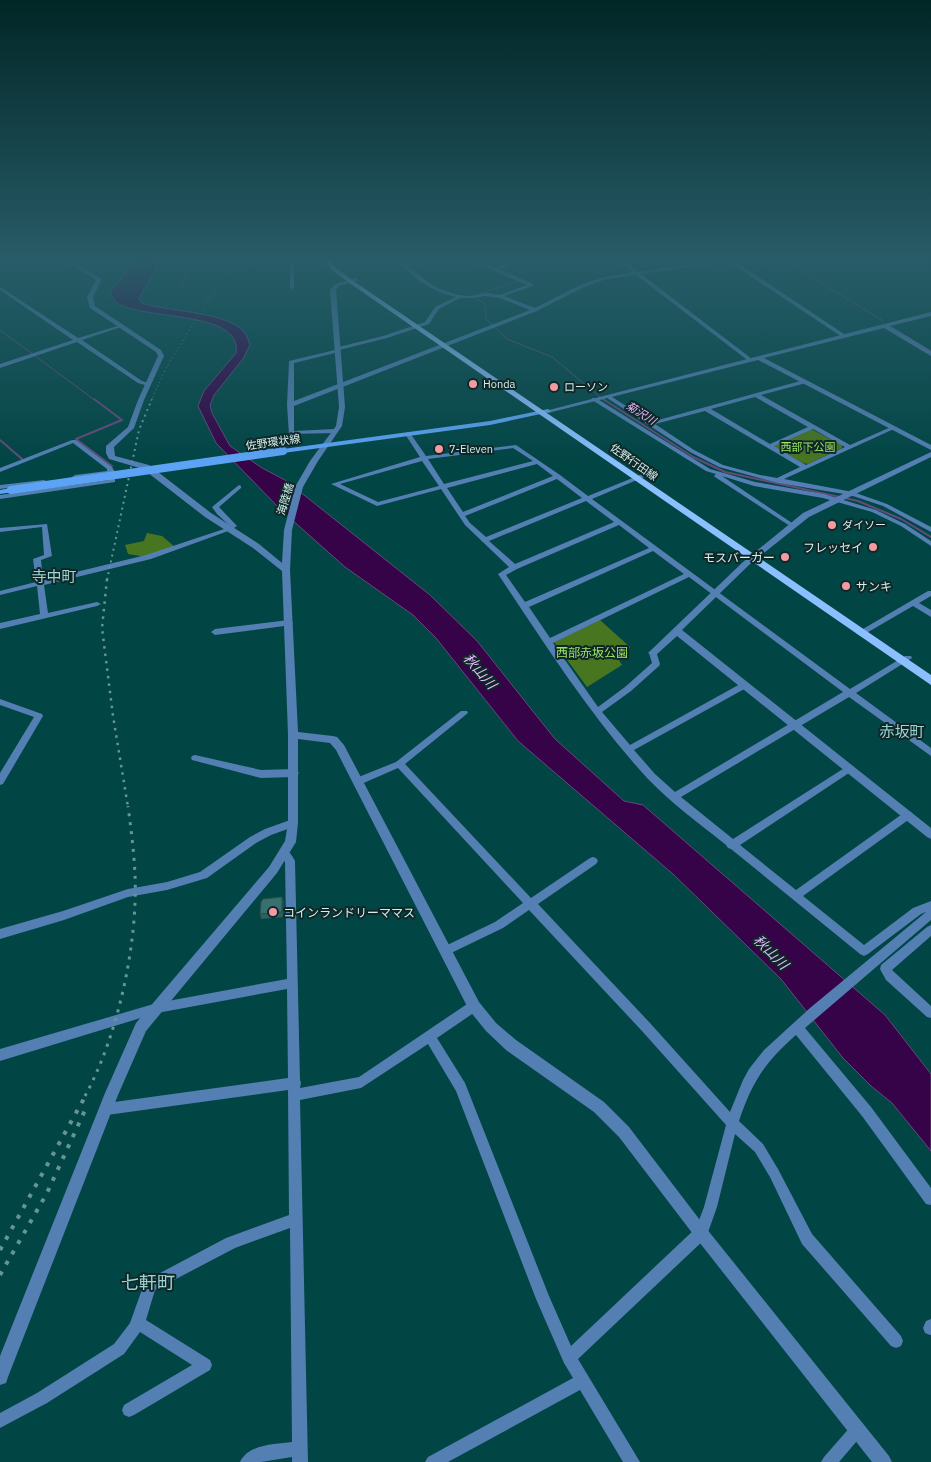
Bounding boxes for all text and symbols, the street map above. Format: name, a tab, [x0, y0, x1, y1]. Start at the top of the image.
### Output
place label: Honda	[483, 377, 516, 391]
marker: Honda	[467, 378, 479, 390]
place label: ローソン	[564, 380, 608, 394]
marker: ローソン	[548, 381, 560, 393]
water label: 菊沢川	[623, 398, 660, 428]
street label: 佐野環状線	[245, 431, 301, 453]
street label: 佐野行田線	[607, 440, 661, 484]
park label: 西部下公園	[781, 440, 836, 454]
place label: 7-Eleven	[449, 442, 493, 456]
marker: 7-Eleven	[433, 443, 445, 455]
street label: 海陸橋	[273, 481, 297, 517]
place label: ダイソー	[842, 518, 886, 532]
marker: ダイソー	[826, 519, 838, 531]
place label: フレッセイ	[803, 540, 863, 555]
marker: フレッセイ	[867, 541, 879, 553]
place label: モスバーガー	[703, 550, 775, 565]
marker: モスバーガー	[779, 551, 791, 563]
district label: 寺中町	[31, 567, 77, 586]
place label: サンキ	[856, 579, 892, 594]
marker: サンキ	[840, 580, 852, 592]
park label: 西部赤坂公園	[556, 645, 628, 660]
water label: 秋山川	[459, 649, 502, 694]
district label: 赤坂町	[879, 722, 925, 741]
place label: コインランドリーママス	[283, 905, 415, 920]
marker: コインランドリーママス	[267, 906, 279, 918]
water label: 秋山川	[750, 931, 794, 975]
district label: 七軒町	[121, 1271, 175, 1294]

